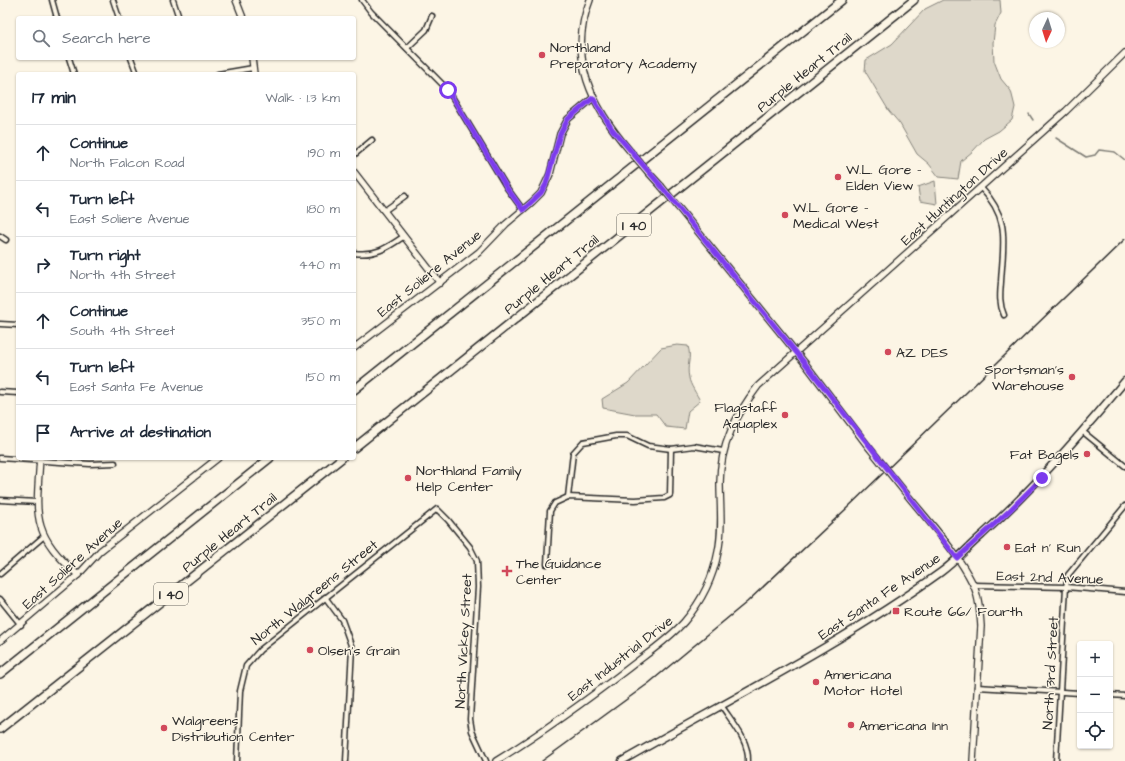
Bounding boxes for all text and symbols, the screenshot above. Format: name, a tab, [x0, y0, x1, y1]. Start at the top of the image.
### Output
north arrow	[1029, 12, 1065, 48]
search box	[16, 16, 356, 60]
icon: search	[30, 27, 52, 49]
text: Search here	[62, 28, 151, 49]
street label: Purple Heart Trail	[753, 28, 856, 117]
place label: Northland Preparatory Academy	[550, 38, 697, 74]
marker: Northland Preparatory Academy	[537, 50, 547, 60]
route start	[439, 81, 457, 99]
text: 17 min	[32, 86, 76, 110]
text: Walk · 1.3 km	[265, 89, 340, 107]
text: Continue	[70, 133, 128, 154]
icon: ahead	[32, 142, 54, 164]
street label: East Huntington Drive	[897, 143, 1013, 250]
text: 190 m	[307, 144, 340, 162]
text: North Falcon Road	[70, 154, 184, 172]
place label: W.L. Gore - Elden View	[846, 160, 922, 196]
marker: W.L. Gore - Elden View	[833, 172, 843, 182]
text: Turn left	[70, 189, 134, 210]
icon: left	[32, 198, 54, 220]
place label: W.L. Gore - Medical West	[793, 198, 879, 234]
text: 180 m	[306, 200, 340, 218]
text: East Soliere Avenue	[70, 210, 190, 228]
marker: W.L. Gore - Medical West	[780, 210, 790, 220]
road number: I 40	[617, 214, 651, 236]
street label: East Soliere Avenue	[373, 225, 486, 322]
street label: Purple Heart Trail	[500, 230, 603, 319]
text: Turn right	[70, 245, 141, 266]
icon: right	[32, 254, 54, 276]
text: 440 m	[299, 256, 340, 274]
text: North 4th Street	[70, 266, 175, 284]
text: Continue	[70, 301, 128, 322]
icon: ahead	[32, 310, 54, 332]
text: 350 m	[301, 312, 340, 330]
text: South 4th Street	[70, 322, 175, 340]
place label: AZ DES	[896, 343, 948, 363]
marker: AZ DES	[883, 347, 893, 357]
text: Turn left	[70, 357, 134, 378]
place label: Sportsman's Warehouse	[985, 360, 1064, 396]
icon: left	[32, 366, 54, 388]
text: 150 m	[306, 368, 340, 386]
marker: Sportsman's Warehouse	[1067, 372, 1077, 382]
text: East Santa Fe Avenue	[70, 378, 203, 396]
place label: Flagstaff Aquaplex	[714, 398, 778, 434]
marker: Flagstaff Aquaplex	[780, 410, 790, 420]
icon: arrive	[32, 422, 54, 444]
text: Arrive at destination	[70, 422, 211, 443]
place label: Fat Bagels	[1010, 445, 1079, 465]
marker: Fat Bagels	[1082, 449, 1092, 459]
place label: Northland Family Help Center	[416, 461, 522, 497]
route end	[1033, 469, 1051, 487]
marker: Northland Family Help Center	[403, 473, 413, 483]
street label: Purple Heart Trail	[178, 488, 281, 577]
street label: East Soliere Avenue	[18, 513, 128, 614]
street label: North Walgreens Street	[247, 535, 383, 650]
place label: Eat n' Run	[1015, 538, 1081, 558]
marker: Eat n' Run	[1002, 542, 1012, 552]
street label: East Santa Fe Avenue	[814, 548, 945, 645]
place label: The Guidance Center	[516, 554, 602, 590]
marker: The Guidance Center	[501, 565, 513, 577]
street label: East 2nd Avenue	[996, 566, 1104, 590]
street label: North Vickey Street	[450, 573, 478, 709]
road number: I 40	[154, 583, 188, 605]
place label: Route 66/ Fourth	[904, 602, 1022, 622]
marker: Route 66/ Fourth	[891, 606, 901, 616]
street label: East Industrial Drive	[564, 611, 678, 706]
street label: North 3rd Street	[1038, 616, 1064, 730]
place label: Olsen's Grain	[318, 641, 400, 661]
map controls	[1077, 641, 1113, 749]
button: +	[1077, 641, 1113, 677]
marker: Olsen's Grain	[305, 645, 315, 655]
place label: Americana Motor Hotel	[824, 665, 902, 701]
marker: Americana Motor Hotel	[811, 677, 821, 687]
button: −	[1077, 677, 1113, 713]
place label: Walgreens Distribution Center	[172, 711, 295, 747]
button: locate	[1077, 713, 1113, 749]
place label: Americana Inn	[859, 716, 948, 736]
marker: Americana Inn	[846, 720, 856, 730]
marker: Walgreens Distribution Center	[159, 723, 169, 733]

